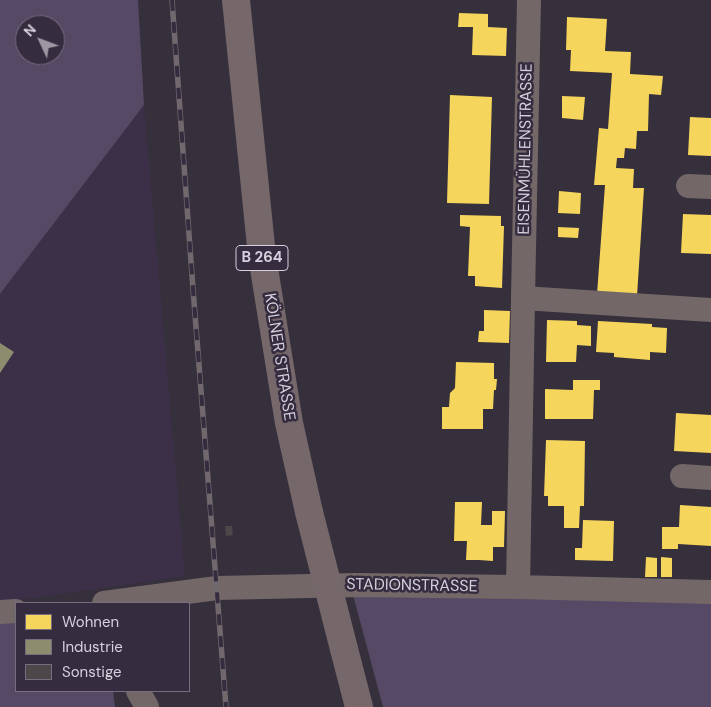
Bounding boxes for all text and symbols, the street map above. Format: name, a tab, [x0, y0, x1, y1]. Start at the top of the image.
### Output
north arrow	[15, 15, 65, 65]
text: N	[20, 21, 40, 40]
street label: EISENMÜHLENSTRASSE	[515, 63, 537, 235]
road number: B 264	[236, 246, 288, 270]
street label: KÖLNER STRASSE	[259, 292, 299, 422]
street label: STADIONSTRASSE	[346, 575, 478, 597]
legend	[15, 602, 190, 692]
text: Wohnen	[62, 612, 119, 632]
text: Industrie	[62, 637, 123, 657]
text: Sonstige	[62, 662, 121, 682]

